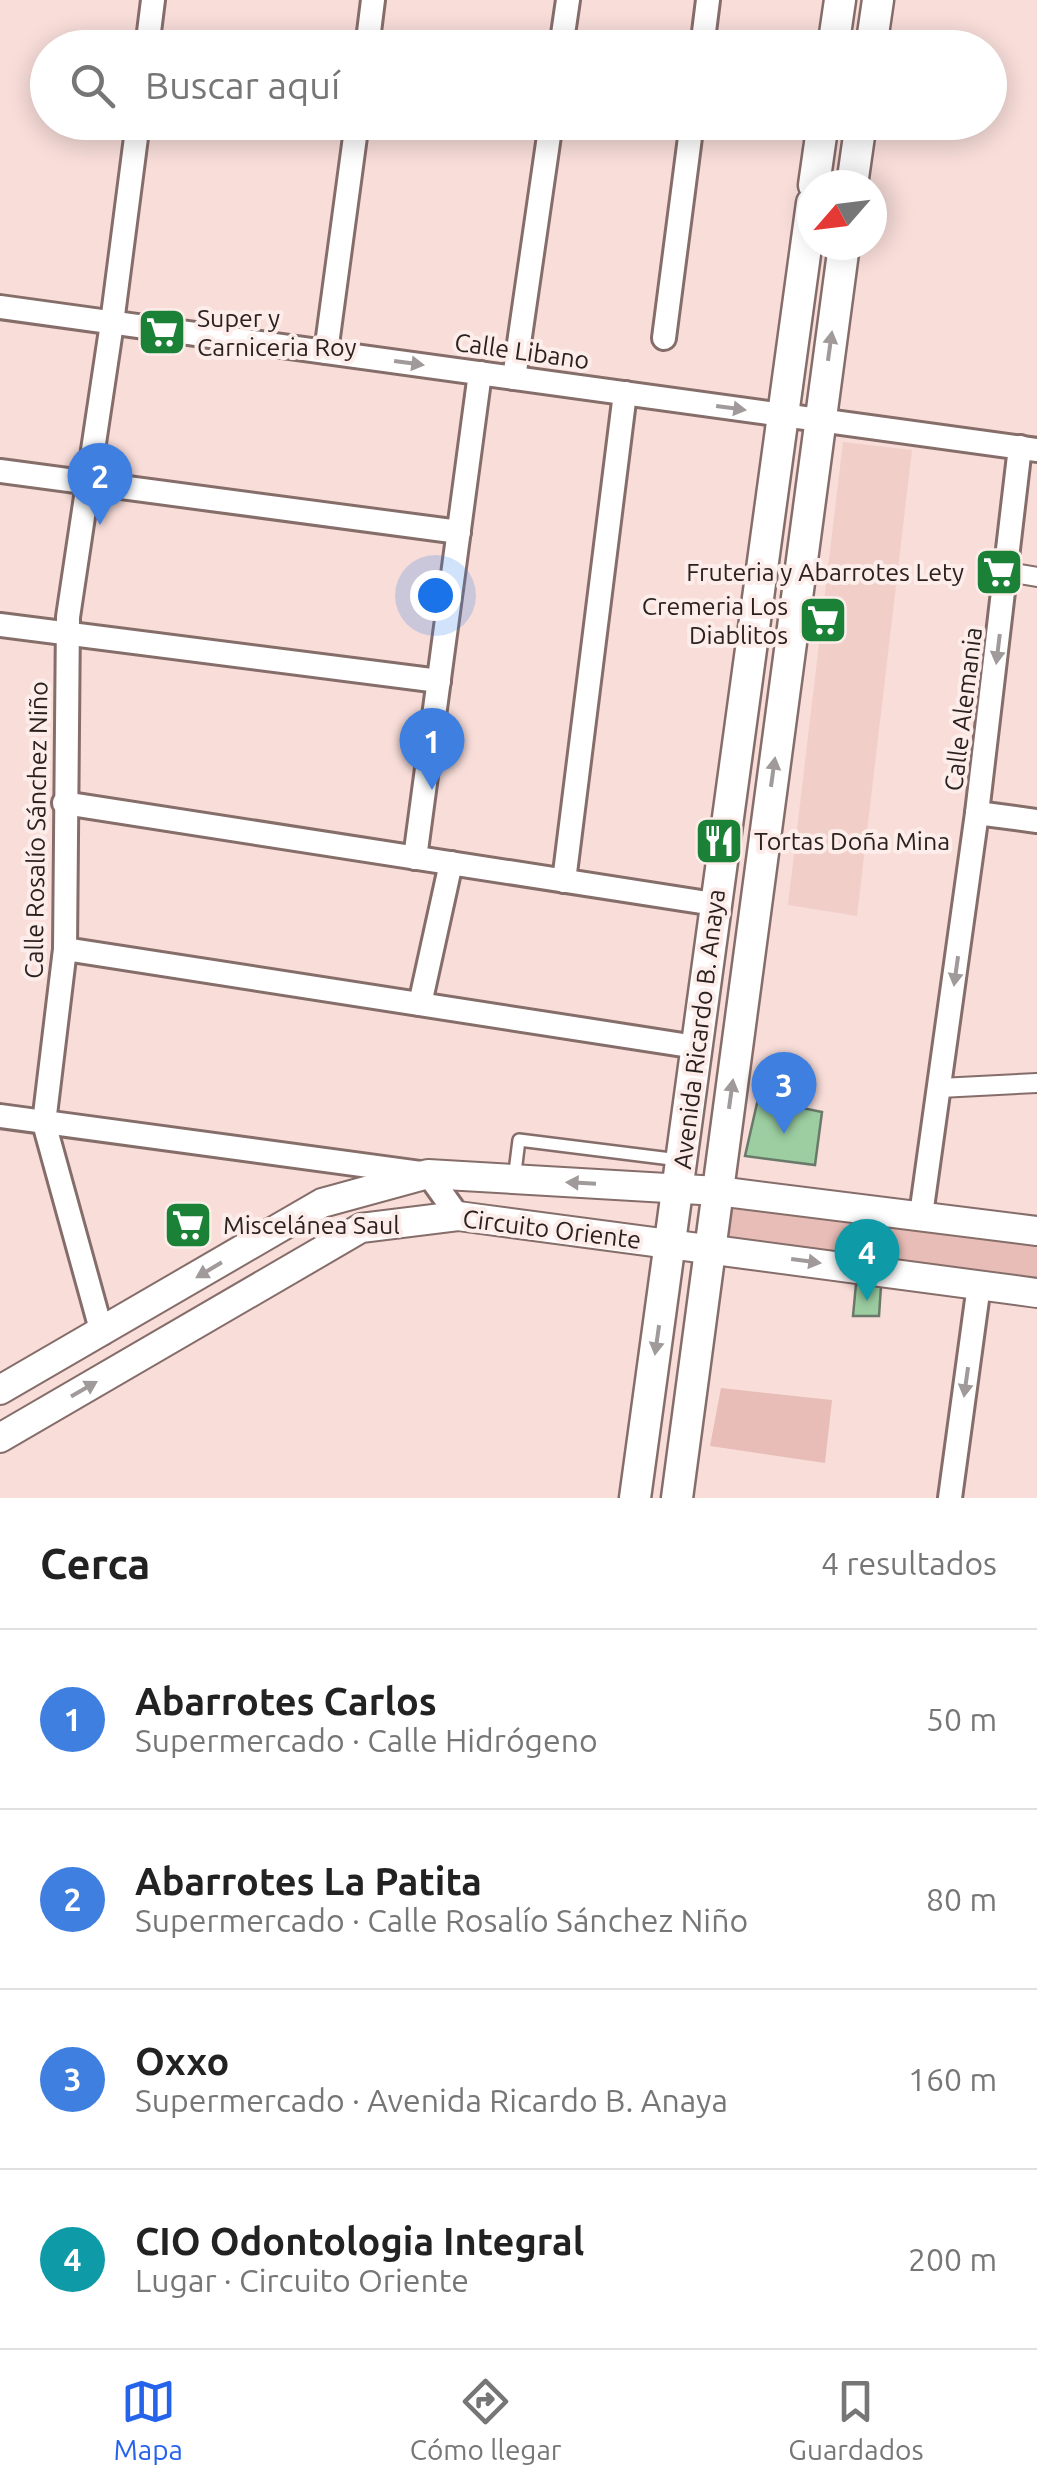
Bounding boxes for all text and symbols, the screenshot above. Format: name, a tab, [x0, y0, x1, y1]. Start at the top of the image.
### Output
search box	[30, 30, 1007, 140]
icon: search	[65, 58, 120, 113]
text: Buscar aquí	[145, 64, 340, 106]
north arrow	[797, 170, 887, 260]
place label: Super y Carniceria Roy	[197, 304, 357, 361]
supermarket icon: Super y Carniceria Roy	[136, 306, 188, 358]
street label: Calle Libano	[453, 328, 591, 374]
one-way arrow	[822, 330, 838, 361]
one-way arrow	[393, 356, 425, 372]
one-way arrow	[715, 400, 747, 416]
pin: 2	[68, 442, 132, 525]
supermarket icon: Fruteria y Abarrotes Lety	[973, 546, 1025, 598]
place label: Fruteria y Abarrotes Lety	[686, 558, 964, 586]
your location	[410, 570, 461, 621]
place label: Cremeria Los Diablitos	[642, 592, 788, 649]
supermarket icon: Cremeria Los Diablitos	[797, 594, 849, 646]
street label: Calle Alemania	[939, 625, 987, 793]
one-way arrow	[990, 633, 1006, 665]
street label: Calle Rosalío Sánchez Niño	[19, 681, 53, 979]
pin: 1	[400, 708, 464, 790]
one-way arrow	[766, 756, 782, 788]
restaurant icon: Tortas Doña Mina	[693, 815, 745, 867]
place label: Tortas Doña Mina	[754, 827, 950, 855]
street label: Avenida Ricardo B. Anaya	[668, 887, 730, 1171]
one-way arrow	[948, 956, 964, 987]
pin: 3	[752, 1052, 816, 1134]
one-way arrow	[723, 1078, 739, 1110]
one-way arrow	[565, 1175, 597, 1191]
supermarket icon: Miscelánea Saul	[162, 1199, 214, 1251]
street label: Circuito Oriente	[461, 1204, 643, 1254]
place label: Miscelánea Saul	[223, 1211, 400, 1239]
pin: 4	[834, 1218, 900, 1301]
one-way arrow	[791, 1253, 822, 1269]
one-way arrow	[195, 1261, 223, 1278]
one-way arrow	[648, 1324, 664, 1356]
one-way arrow	[957, 1366, 973, 1398]
one-way arrow	[70, 1381, 98, 1398]
text: Cerca	[40, 1540, 150, 1587]
text: 4 resultados	[821, 1545, 997, 1581]
text: Abarrotes Carlos	[135, 1680, 437, 1722]
text: 1	[63, 1701, 82, 1737]
text: 50 m	[926, 1701, 997, 1737]
text: Supermercado · Calle Hidrógeno	[135, 1722, 598, 1758]
text: Abarrotes La Patita	[135, 1860, 482, 1902]
text: 2	[63, 1881, 82, 1917]
text: 80 m	[926, 1881, 997, 1917]
text: Supermercado · Calle Rosalío Sánchez Niño	[135, 1902, 748, 1938]
text: Oxxo	[135, 2040, 229, 2082]
text: 3	[63, 2061, 82, 2097]
text: 160 m	[908, 2061, 997, 2097]
text: Supermercado · Avenida Ricardo B. Anaya	[135, 2082, 728, 2118]
text: CIO Odontologia Integral	[135, 2220, 584, 2262]
text: 4	[63, 2241, 82, 2277]
text: 200 m	[908, 2241, 997, 2277]
text: Lugar · Circuito Oriente	[135, 2262, 469, 2298]
tab: Mapa	[113, 2374, 183, 2465]
tab: Cómo llegar	[410, 2374, 561, 2465]
tab: Guardados	[788, 2374, 924, 2465]

